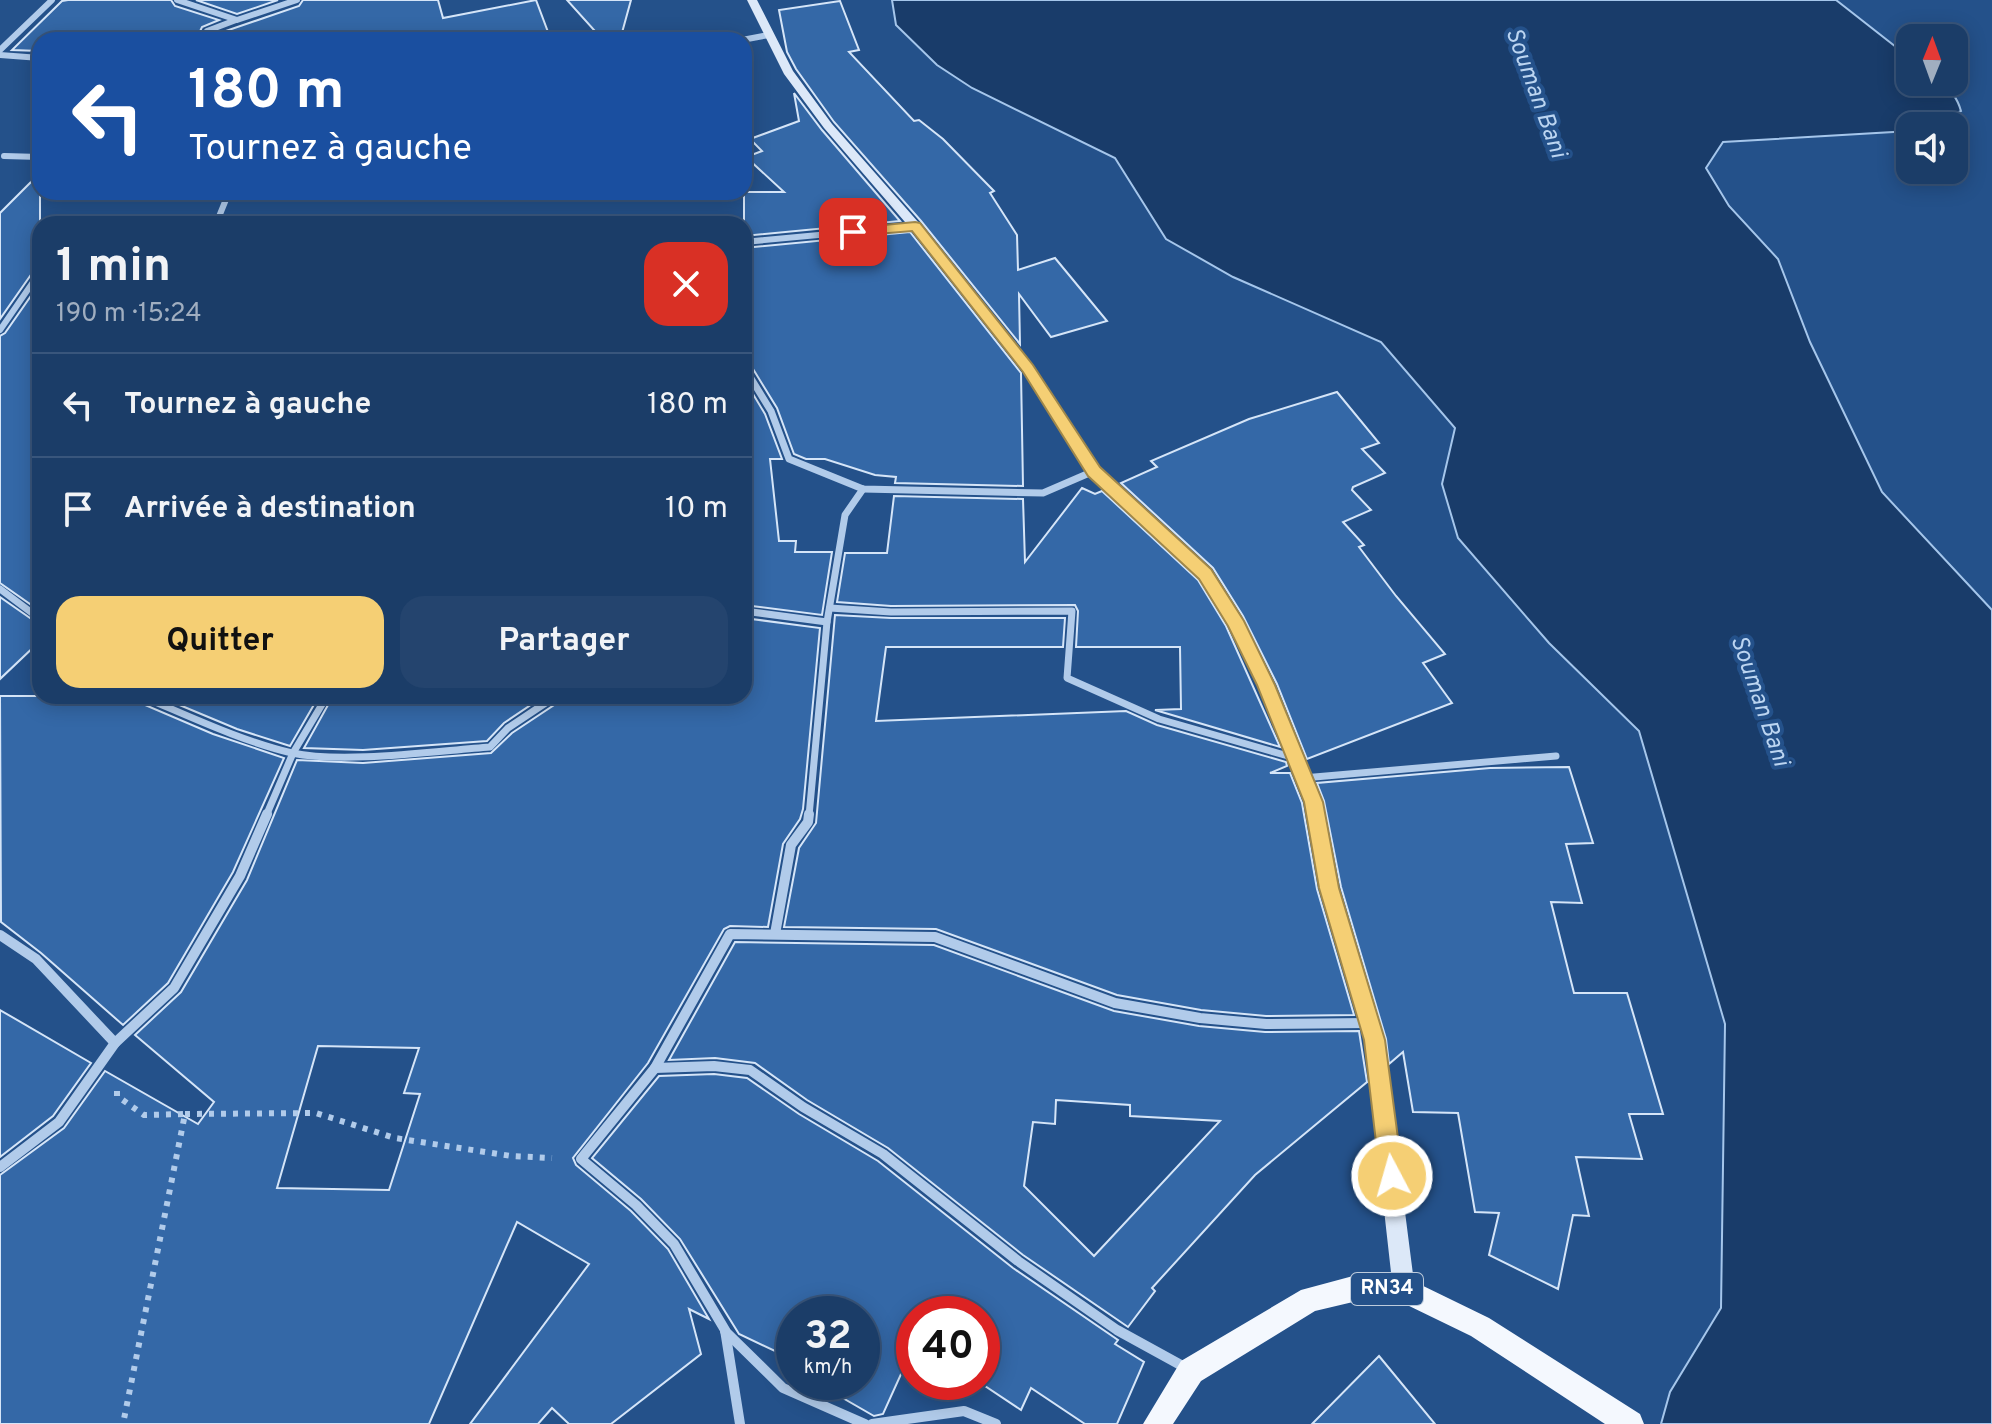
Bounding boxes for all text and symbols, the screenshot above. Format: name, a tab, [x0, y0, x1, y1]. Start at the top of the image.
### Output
water label: Souman Bani	[1498, 24, 1573, 163]
north arrow	[1896, 24, 1968, 96]
map controls	[1896, 24, 1968, 184]
text: 180 m	[188, 58, 345, 128]
icon: left	[56, 64, 160, 168]
button: sound	[1896, 112, 1968, 184]
text: Tournez à gauche	[188, 127, 472, 173]
pin	[819, 198, 887, 266]
icon: arrive	[831, 210, 875, 254]
text: 1 min	[56, 238, 171, 298]
button: close	[644, 242, 728, 326]
text: 190 m · 15:24	[56, 298, 202, 331]
icon: left	[56, 383, 100, 427]
text: Tournez à gauche	[124, 387, 371, 424]
text: 180 m	[647, 387, 728, 424]
icon: arrive	[56, 487, 100, 531]
text: Arrivée à destination	[124, 491, 416, 528]
text: 10 m	[665, 491, 728, 528]
button: Quitter	[56, 596, 384, 688]
button: Partager	[400, 596, 728, 688]
water label: Souman Bani	[1723, 632, 1796, 771]
position arrow	[1350, 1134, 1434, 1218]
road number: RN34	[1351, 1273, 1423, 1305]
speed limit sign: 40	[896, 1296, 1000, 1400]
text: 32	[804, 1313, 852, 1363]
text: km/h	[804, 1355, 852, 1381]

